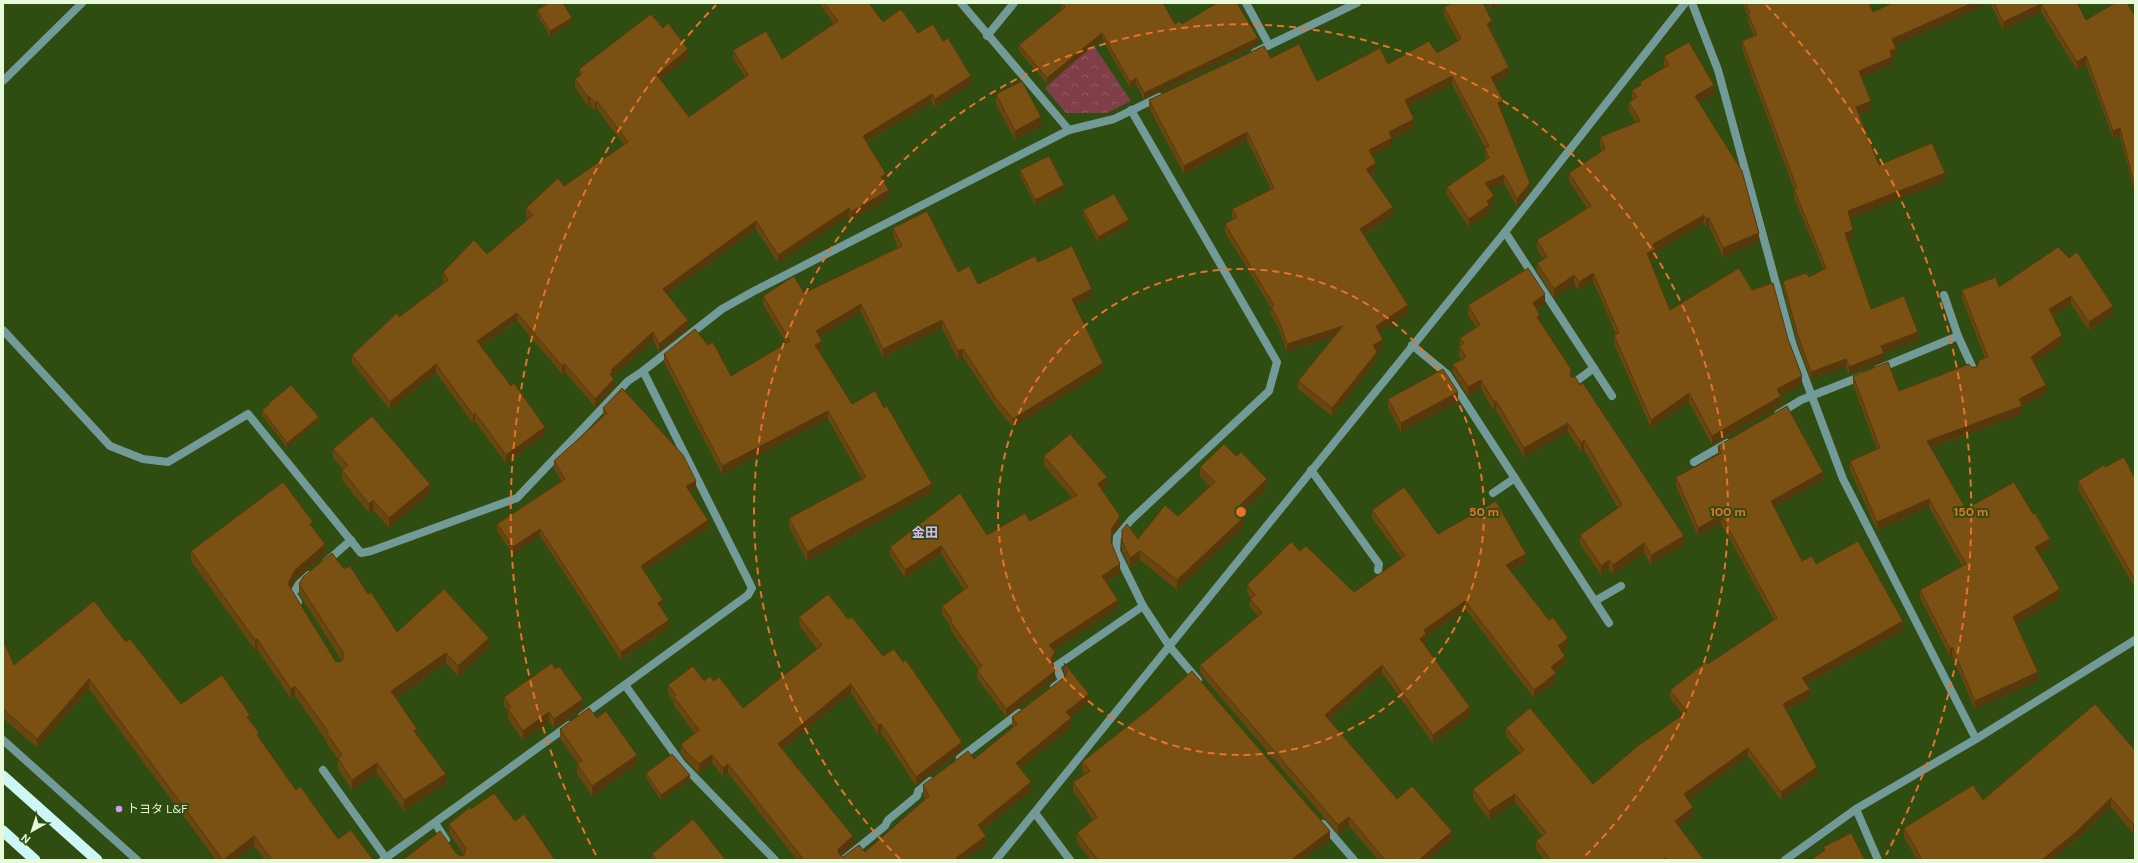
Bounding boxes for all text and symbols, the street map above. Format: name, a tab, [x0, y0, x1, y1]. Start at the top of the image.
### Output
text: 50 m	[1469, 504, 1499, 520]
text: 100 m	[1710, 504, 1746, 520]
text: 150 m	[1954, 504, 1988, 520]
centre of rings	[1234, 505, 1248, 519]
district label: 金田	[912, 524, 938, 541]
place label: トヨタ L&F	[127, 801, 188, 817]
marker: トヨタ L&F	[114, 804, 124, 814]
north arrow	[12, 811, 52, 851]
text: N	[18, 831, 33, 847]

